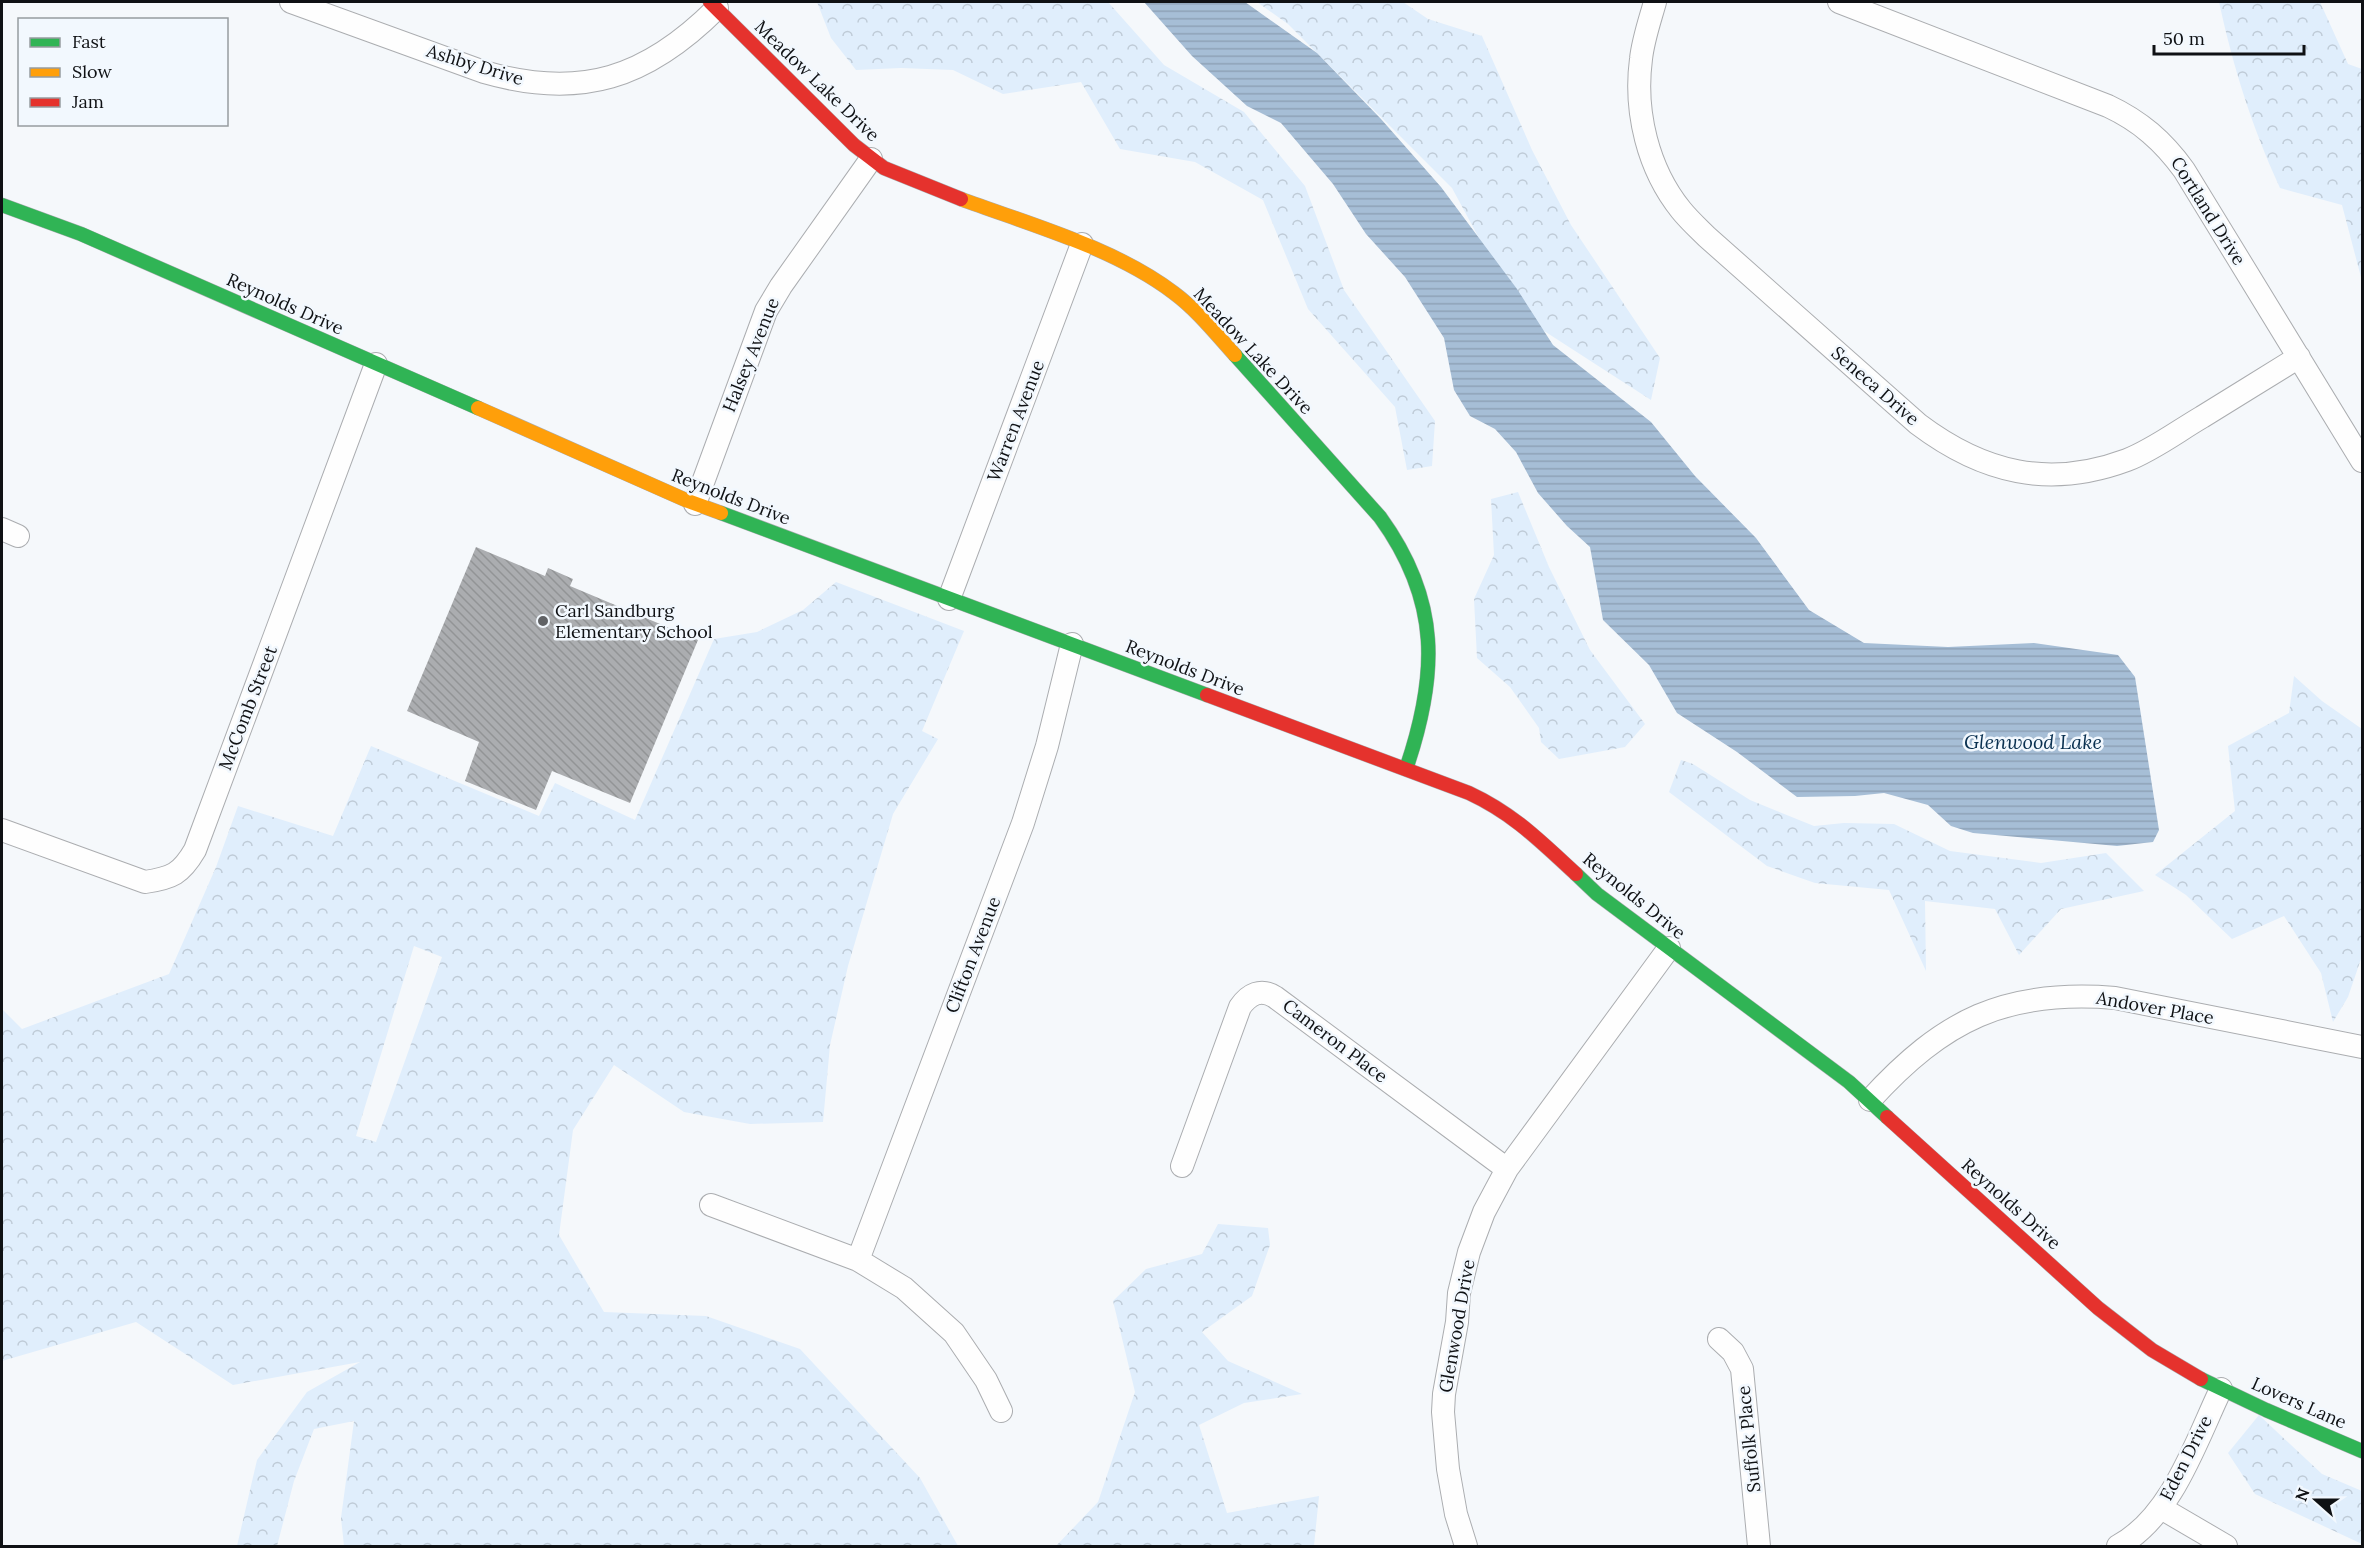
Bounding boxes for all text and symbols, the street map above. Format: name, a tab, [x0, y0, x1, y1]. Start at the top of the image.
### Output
street label: Meadow Lake Drive	[750, 15, 885, 146]
legend	[18, 18, 228, 126]
scale bar	[2154, 18, 2304, 56]
text: 50 m	[2163, 27, 2205, 50]
text: Fast	[72, 30, 106, 53]
street label: Ashby Drive	[423, 39, 527, 90]
text: Slow	[72, 60, 112, 83]
text: Jam	[71, 90, 104, 113]
street label: Cortland Drive	[2166, 152, 2251, 269]
street label: Reynolds Drive	[223, 268, 347, 340]
street label: Meadow Lake Drive	[1189, 283, 1318, 419]
street label: Halsey Avenue	[717, 294, 784, 415]
street label: Seneca Drive	[1827, 341, 1924, 430]
street label: Warren Avenue	[982, 357, 1049, 485]
street label: Reynolds Drive	[668, 463, 794, 530]
place label: Carl Sandburg Elementary School	[555, 599, 713, 643]
marker: Carl Sandburg Elementary School	[536, 614, 550, 628]
street label: Reynolds Drive	[1122, 634, 1248, 701]
street label: McComb Street	[213, 642, 282, 773]
water label: Glenwood Lake	[1964, 729, 2102, 754]
street label: Reynolds Drive	[1578, 847, 1691, 944]
street label: Clifton Avenue	[940, 893, 1005, 1016]
street label: Andover Place	[2094, 986, 2216, 1029]
street label: Cameron Place	[1278, 994, 1393, 1088]
street label: Reynolds Drive	[1957, 1153, 2066, 1254]
street label: Glenwood Drive	[1433, 1257, 1480, 1394]
street label: Lovers Lane	[2248, 1371, 2350, 1434]
street label: Suffolk Place	[1731, 1384, 1766, 1494]
street label: Eden Drive	[2154, 1411, 2217, 1504]
north arrow	[2286, 1470, 2346, 1530]
text: N	[2290, 1485, 2314, 1504]

